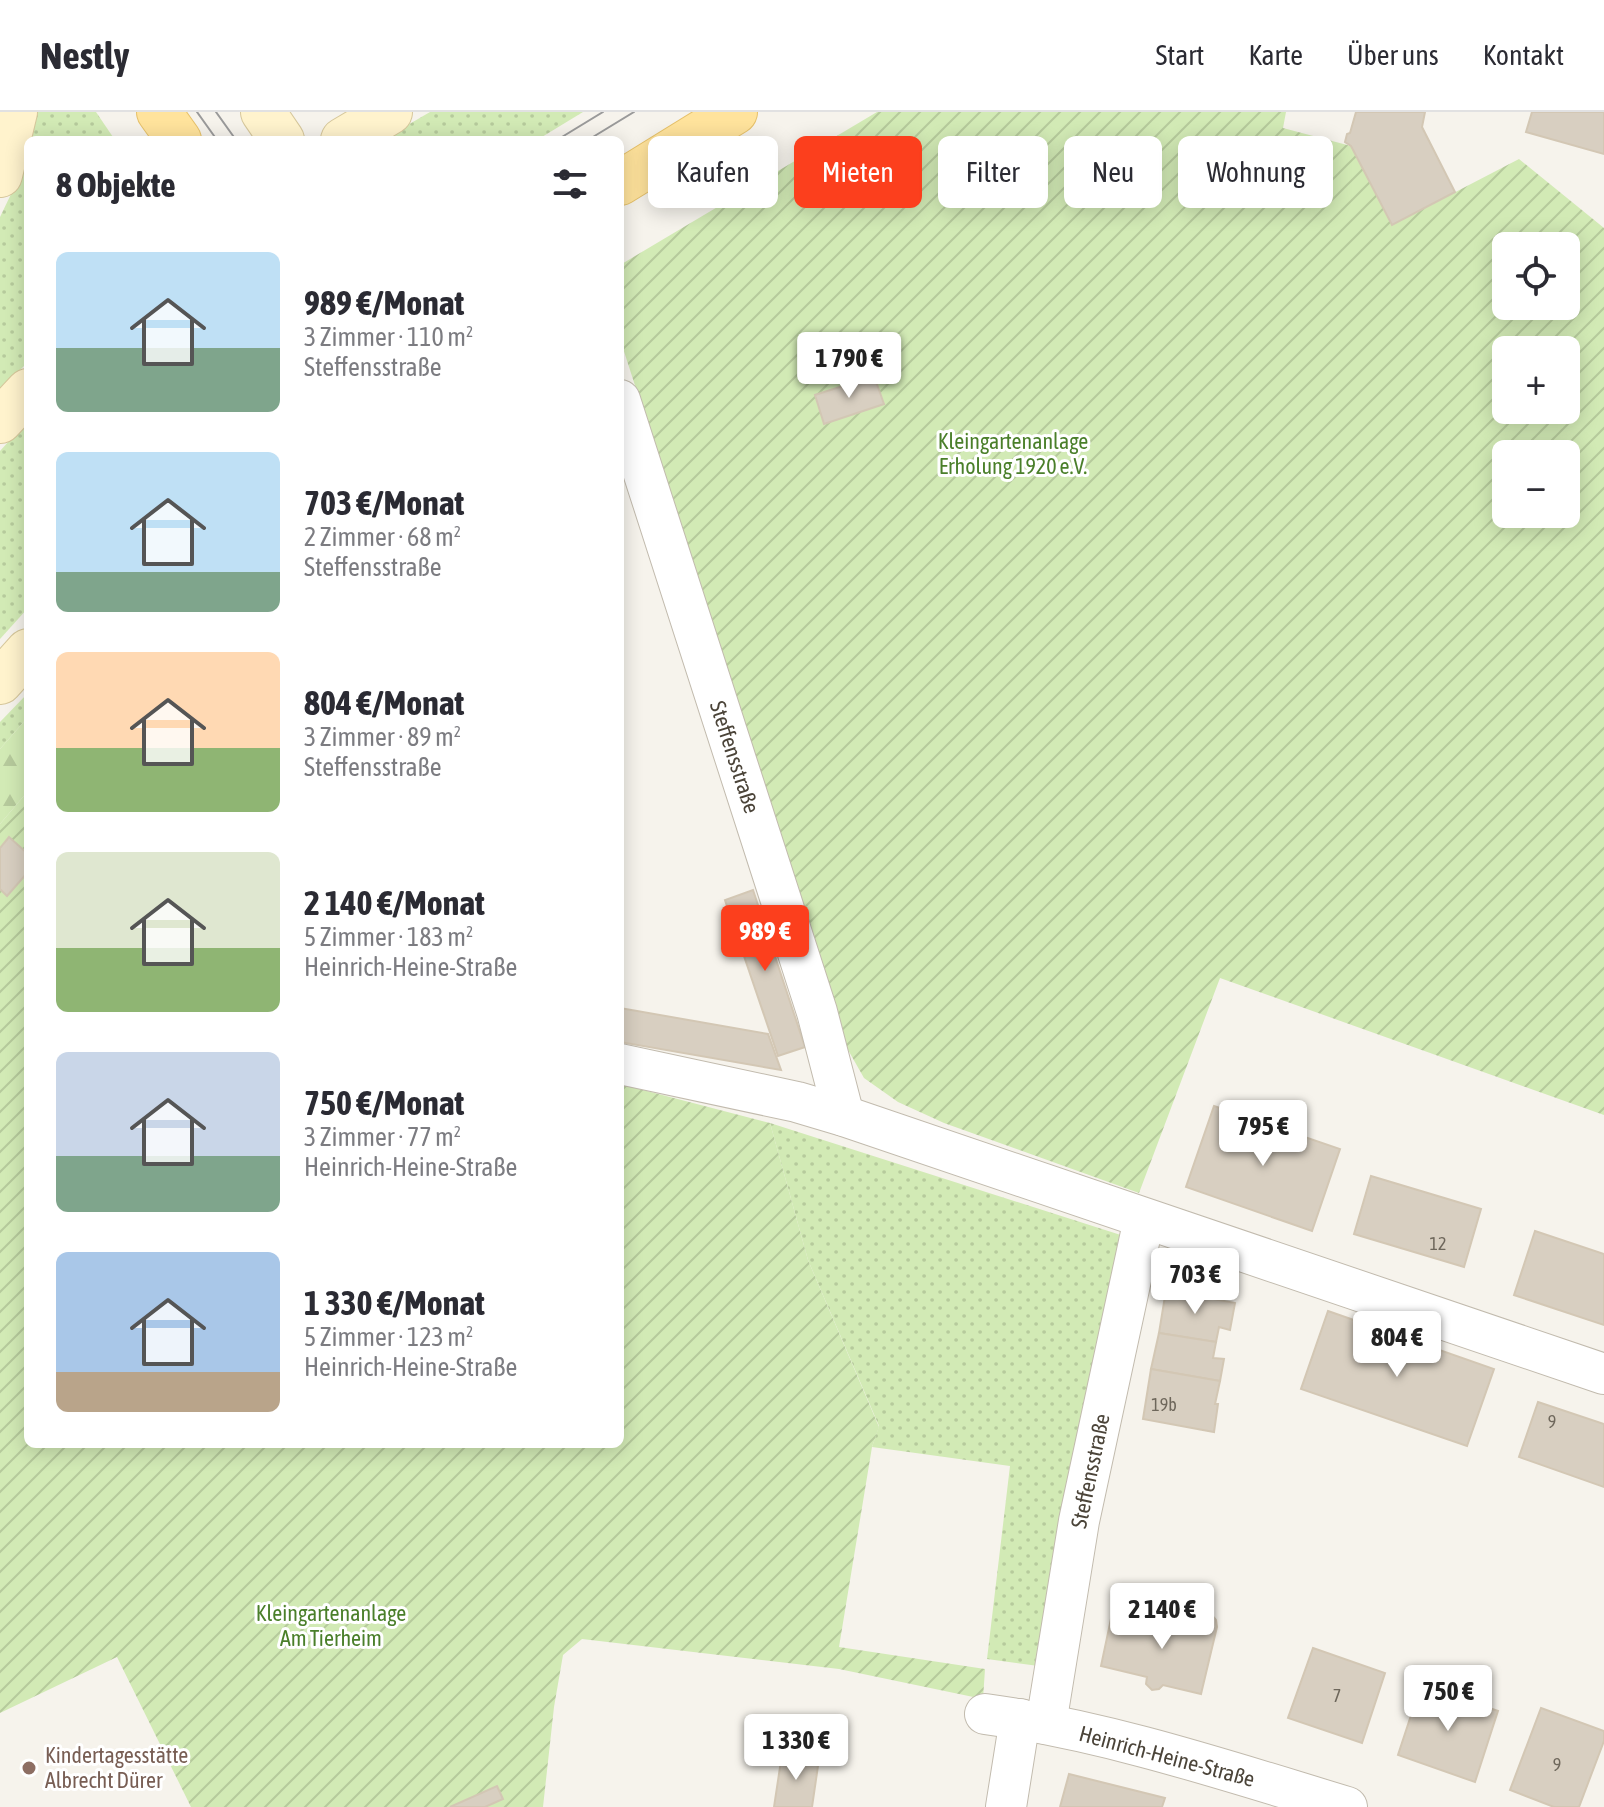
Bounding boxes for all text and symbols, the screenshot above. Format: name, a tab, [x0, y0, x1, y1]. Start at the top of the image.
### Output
text: Nestly	[40, 34, 129, 77]
text: Start	[1155, 39, 1204, 71]
text: Karte	[1248, 39, 1303, 71]
text: Über uns	[1347, 39, 1439, 71]
text: Kontakt	[1483, 39, 1564, 71]
chip: Kaufen	[648, 136, 778, 208]
chip: Mieten	[794, 136, 922, 208]
chip: Filter	[938, 136, 1048, 208]
chip: Neu	[1064, 136, 1162, 208]
chip: Wohnung	[1178, 136, 1333, 208]
icon: filters	[548, 162, 592, 206]
text: 8 Objekte	[56, 165, 176, 204]
map controls	[1492, 232, 1580, 528]
button: locate	[1492, 232, 1580, 320]
text: 989 €/Monat	[304, 283, 464, 322]
icon: home	[120, 284, 216, 380]
text: 3 Zimmer · 110 m²	[304, 322, 473, 352]
pin: 1 790 €	[775, 332, 923, 400]
button: +	[1492, 336, 1580, 424]
text: 1 790 €	[815, 343, 883, 373]
text: Steffensstraße	[304, 352, 442, 382]
park label: Kleingartenanlage Erholung 1920 e.V.	[938, 428, 1088, 479]
button: −	[1492, 440, 1580, 528]
text: 703 €/Monat	[304, 483, 464, 522]
icon: home	[120, 484, 216, 580]
text: 2 Zimmer · 68 m²	[304, 522, 461, 552]
text: Steffensstraße	[304, 552, 442, 582]
text: 804 €/Monat	[304, 683, 464, 722]
icon: home	[120, 684, 216, 780]
street label: Steffensstraße	[705, 698, 765, 816]
text: 3 Zimmer · 89 m²	[304, 722, 461, 752]
text: Steffensstraße	[304, 752, 442, 782]
text: 2 140 €/Monat	[304, 883, 485, 922]
icon: home	[120, 884, 216, 980]
pin: 989 €	[709, 905, 821, 973]
text: 989 €	[739, 916, 791, 946]
text: 5 Zimmer · 183 m²	[304, 922, 473, 952]
text: Heinrich-Heine-Straße	[304, 952, 517, 982]
text: 750 €/Monat	[304, 1083, 464, 1122]
icon: home	[120, 1084, 216, 1180]
pin: 795 €	[1207, 1100, 1319, 1168]
text: 795 €	[1237, 1111, 1289, 1141]
text: 3 Zimmer · 77 m²	[304, 1122, 461, 1152]
text: Heinrich-Heine-Straße	[304, 1152, 517, 1182]
house number: 12	[1430, 1233, 1446, 1254]
pin: 703 €	[1139, 1248, 1251, 1316]
text: 703 €	[1169, 1259, 1221, 1289]
text: 1 330 €/Monat	[304, 1283, 485, 1322]
icon: home	[120, 1284, 216, 1380]
pin: 804 €	[1341, 1311, 1453, 1379]
text: 5 Zimmer · 123 m²	[304, 1322, 473, 1352]
text: 804 €	[1371, 1322, 1423, 1352]
text: Heinrich-Heine-Straße	[304, 1352, 517, 1382]
house number: 19b	[1151, 1394, 1177, 1415]
street label: Steffensstraße	[1065, 1411, 1115, 1531]
house number: 9	[1548, 1411, 1556, 1432]
pin: 2 140 €	[1088, 1583, 1236, 1651]
text: 2 140 €	[1128, 1594, 1196, 1624]
park label: Kleingartenanlage Am Tierheim	[256, 1600, 406, 1651]
pin: 750 €	[1392, 1665, 1504, 1733]
text: 750 €	[1422, 1676, 1474, 1706]
house number: 7	[1333, 1685, 1341, 1706]
pin: 1 330 €	[722, 1714, 870, 1782]
street label: Heinrich-Heine-Straße	[1076, 1720, 1258, 1792]
text: 1 330 €	[762, 1725, 830, 1755]
place label: Kindertagesstätte Albrecht Dürer	[45, 1742, 188, 1793]
house number: 9	[1553, 1754, 1561, 1775]
marker: Kindertagesstätte Albrecht Dürer	[20, 1759, 38, 1777]

